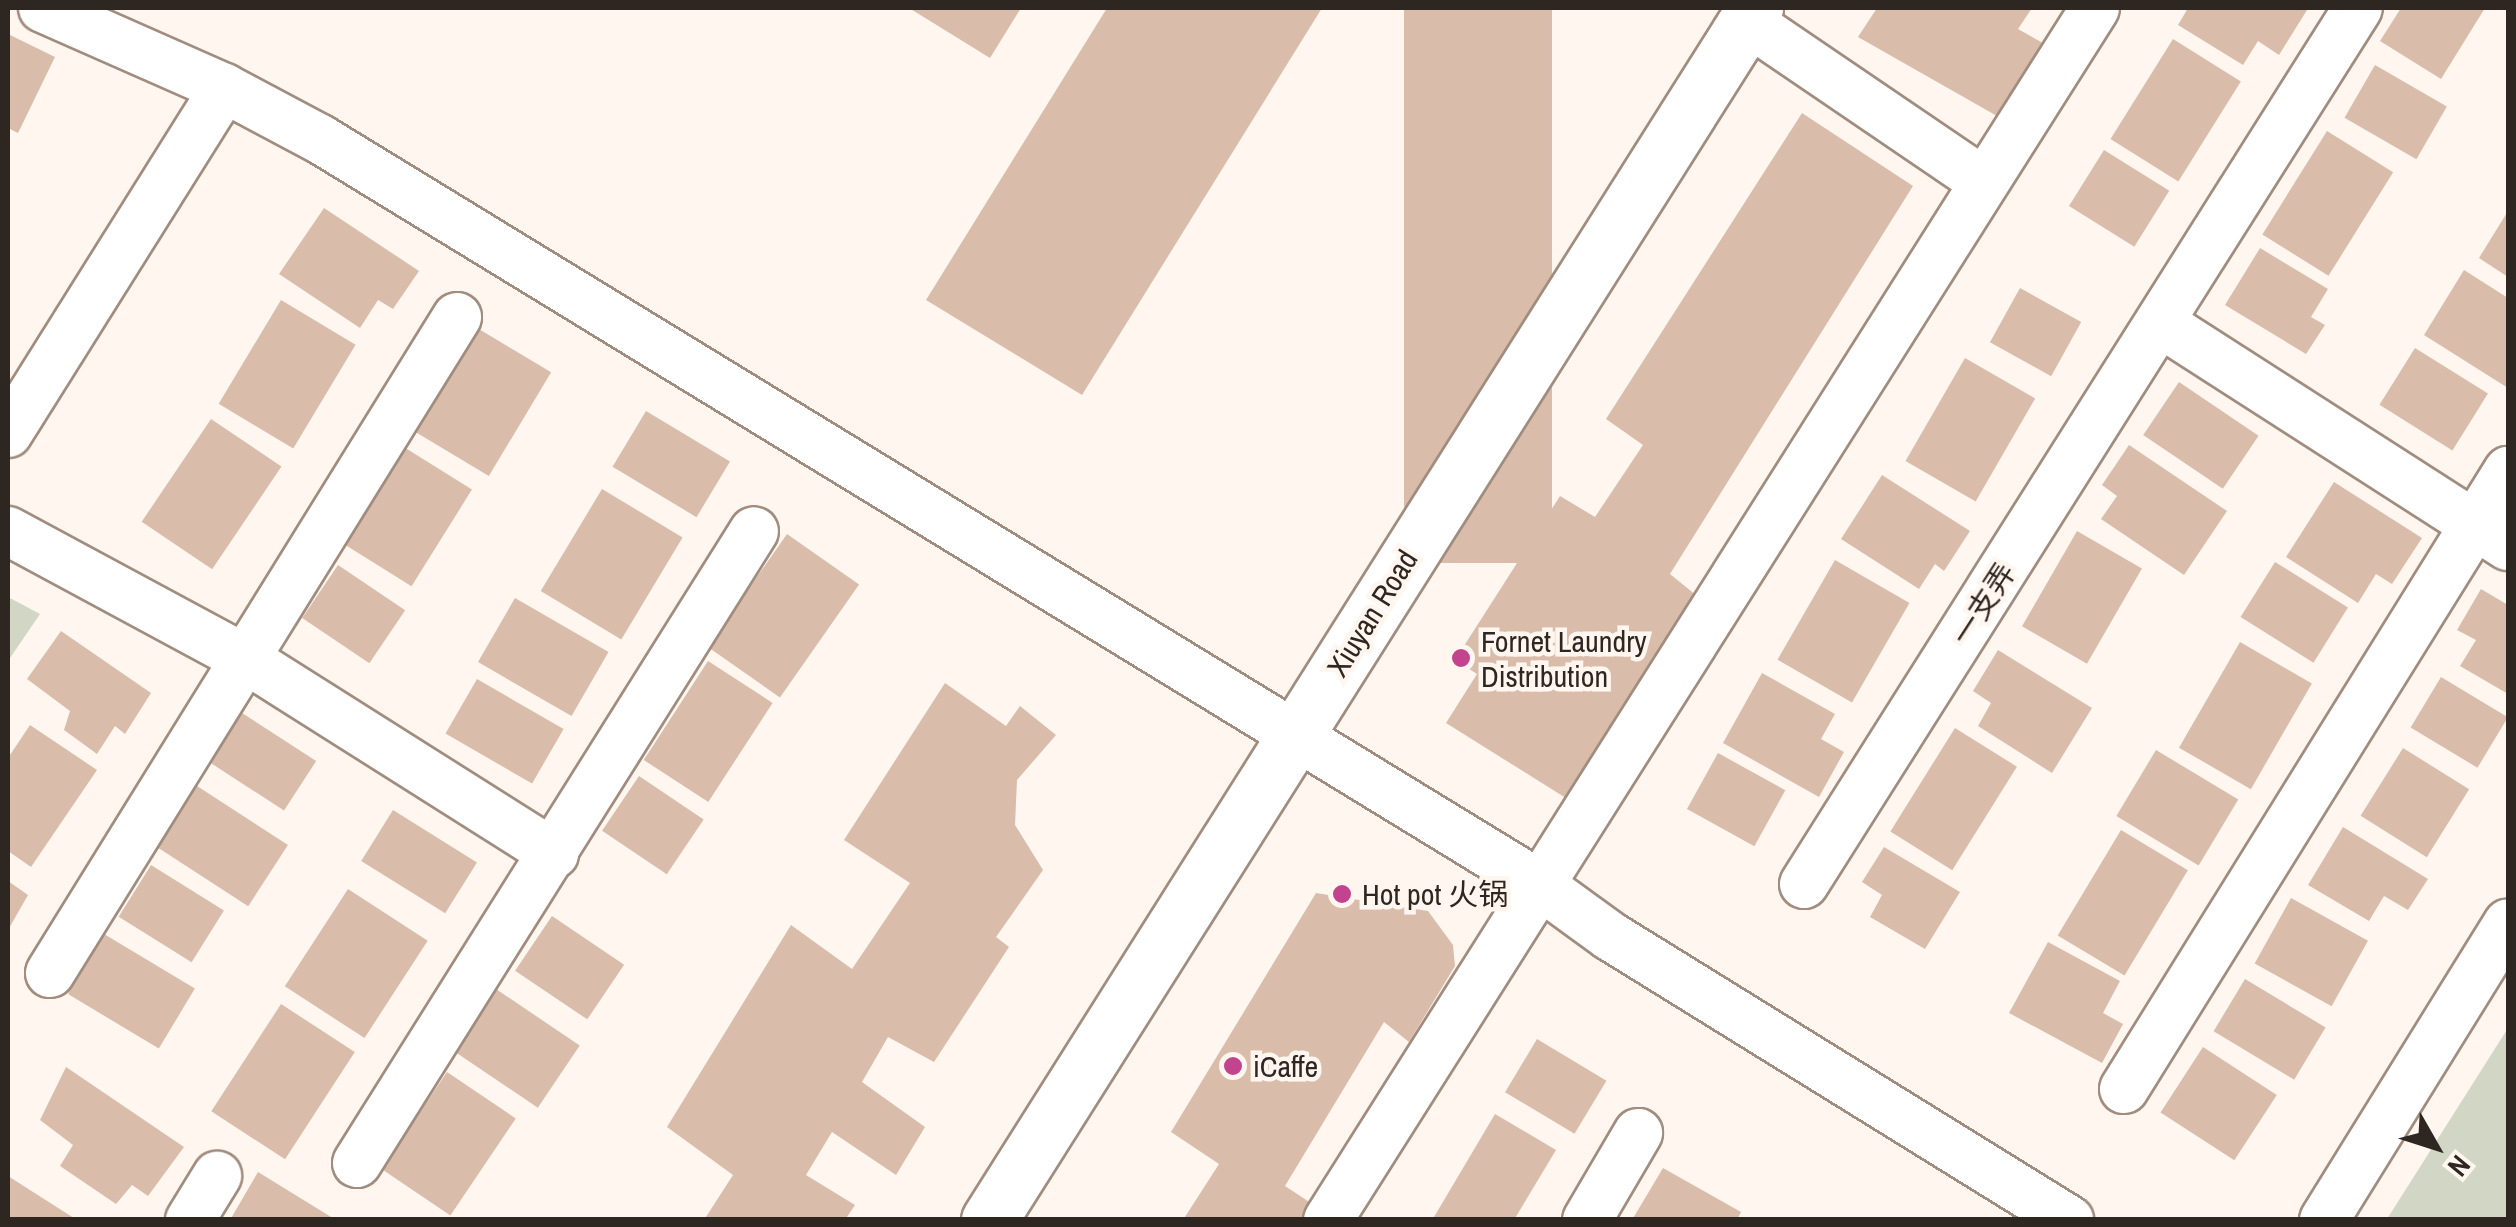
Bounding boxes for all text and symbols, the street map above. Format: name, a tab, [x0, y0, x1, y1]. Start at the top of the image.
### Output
street label: Xiuyan Road	[1319, 543, 1425, 683]
street label: 一支弄	[1943, 556, 2023, 652]
place label: Fornet Laundry Distribution	[1481, 623, 1647, 694]
marker: Fornet Laundry Distribution	[1450, 647, 1472, 669]
place label: Hot pot 火锅	[1362, 876, 1508, 912]
marker: Hot pot 火锅	[1331, 883, 1353, 905]
place label: iCaffe	[1253, 1048, 1318, 1084]
marker: iCaffe	[1222, 1055, 1244, 1077]
north arrow	[2386, 1097, 2486, 1197]
text: N	[2439, 1147, 2479, 1184]

